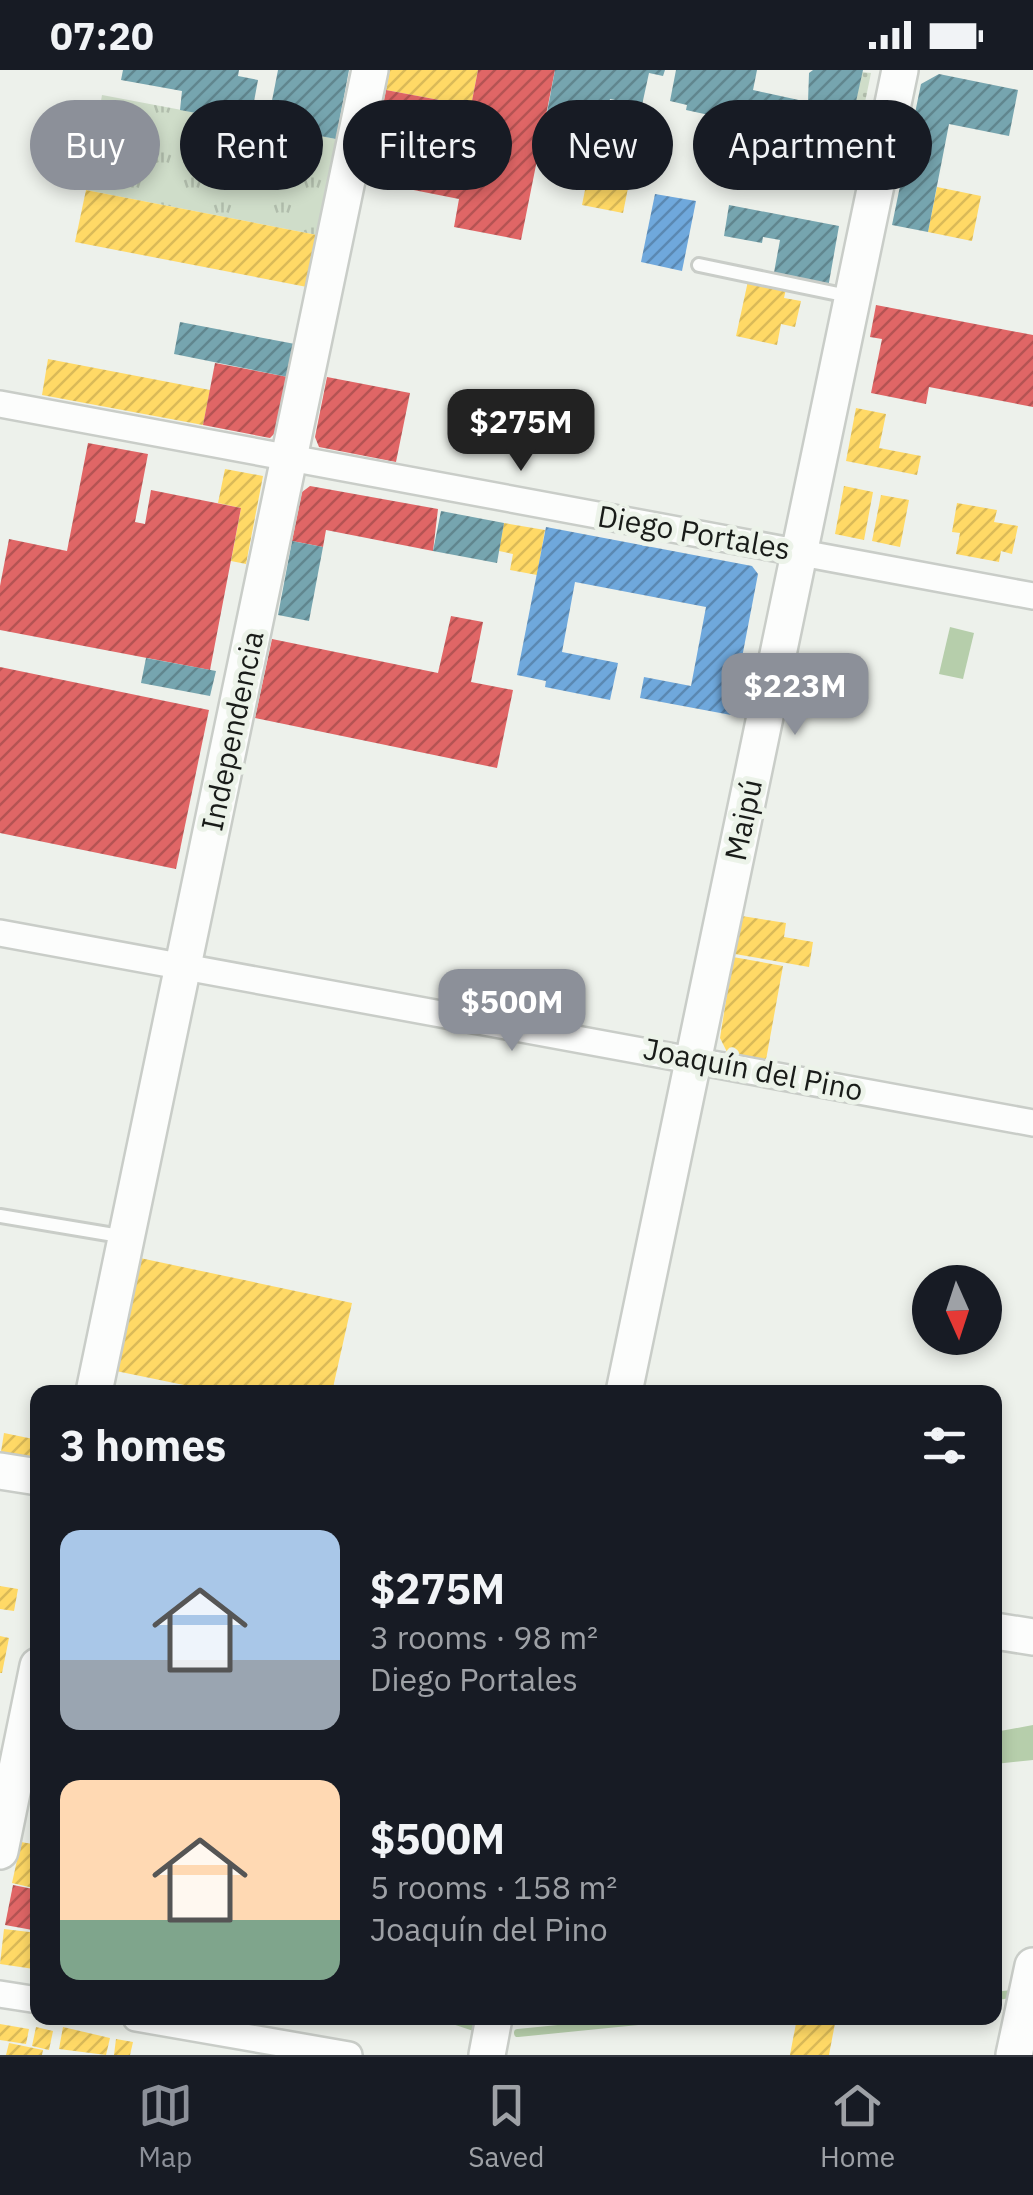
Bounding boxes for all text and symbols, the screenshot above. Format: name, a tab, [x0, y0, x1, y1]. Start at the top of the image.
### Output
text: 07:20	[50, 11, 154, 60]
chip: Buy	[30, 100, 160, 190]
chip: Rent	[180, 100, 323, 190]
chip: Filters	[343, 100, 512, 190]
chip: New	[532, 100, 673, 190]
chip: Apartment	[693, 100, 932, 190]
pin: $275M	[451, 389, 591, 474]
text: $275M	[469, 400, 573, 442]
street label: Diego Portales	[595, 495, 794, 568]
street label: Independencia	[191, 627, 272, 834]
pin: $223M	[725, 653, 865, 738]
text: $223M	[743, 664, 847, 706]
street label: Maipú	[715, 775, 770, 864]
pin: $500M	[442, 969, 582, 1054]
text: $500M	[460, 980, 564, 1022]
street label: Joaquín del Pino	[640, 1028, 866, 1109]
north arrow	[912, 1265, 1002, 1355]
map controls	[912, 1265, 1002, 1355]
text: 3 homes	[60, 1418, 226, 1473]
icon: filters	[917, 1418, 972, 1473]
text: $275M	[370, 1561, 505, 1616]
icon: home	[140, 1570, 260, 1690]
text: 3 rooms · 98 m²	[370, 1616, 598, 1658]
text: Diego Portales	[370, 1658, 578, 1700]
text: $500M	[370, 1811, 505, 1866]
icon: home	[140, 1820, 260, 1940]
text: 5 rooms · 158 m²	[370, 1866, 617, 1908]
text: Joaquín del Pino	[370, 1908, 608, 1950]
tab: Map	[138, 2078, 193, 2175]
tab: Saved	[468, 2078, 544, 2175]
tab: Home	[820, 2078, 895, 2175]

